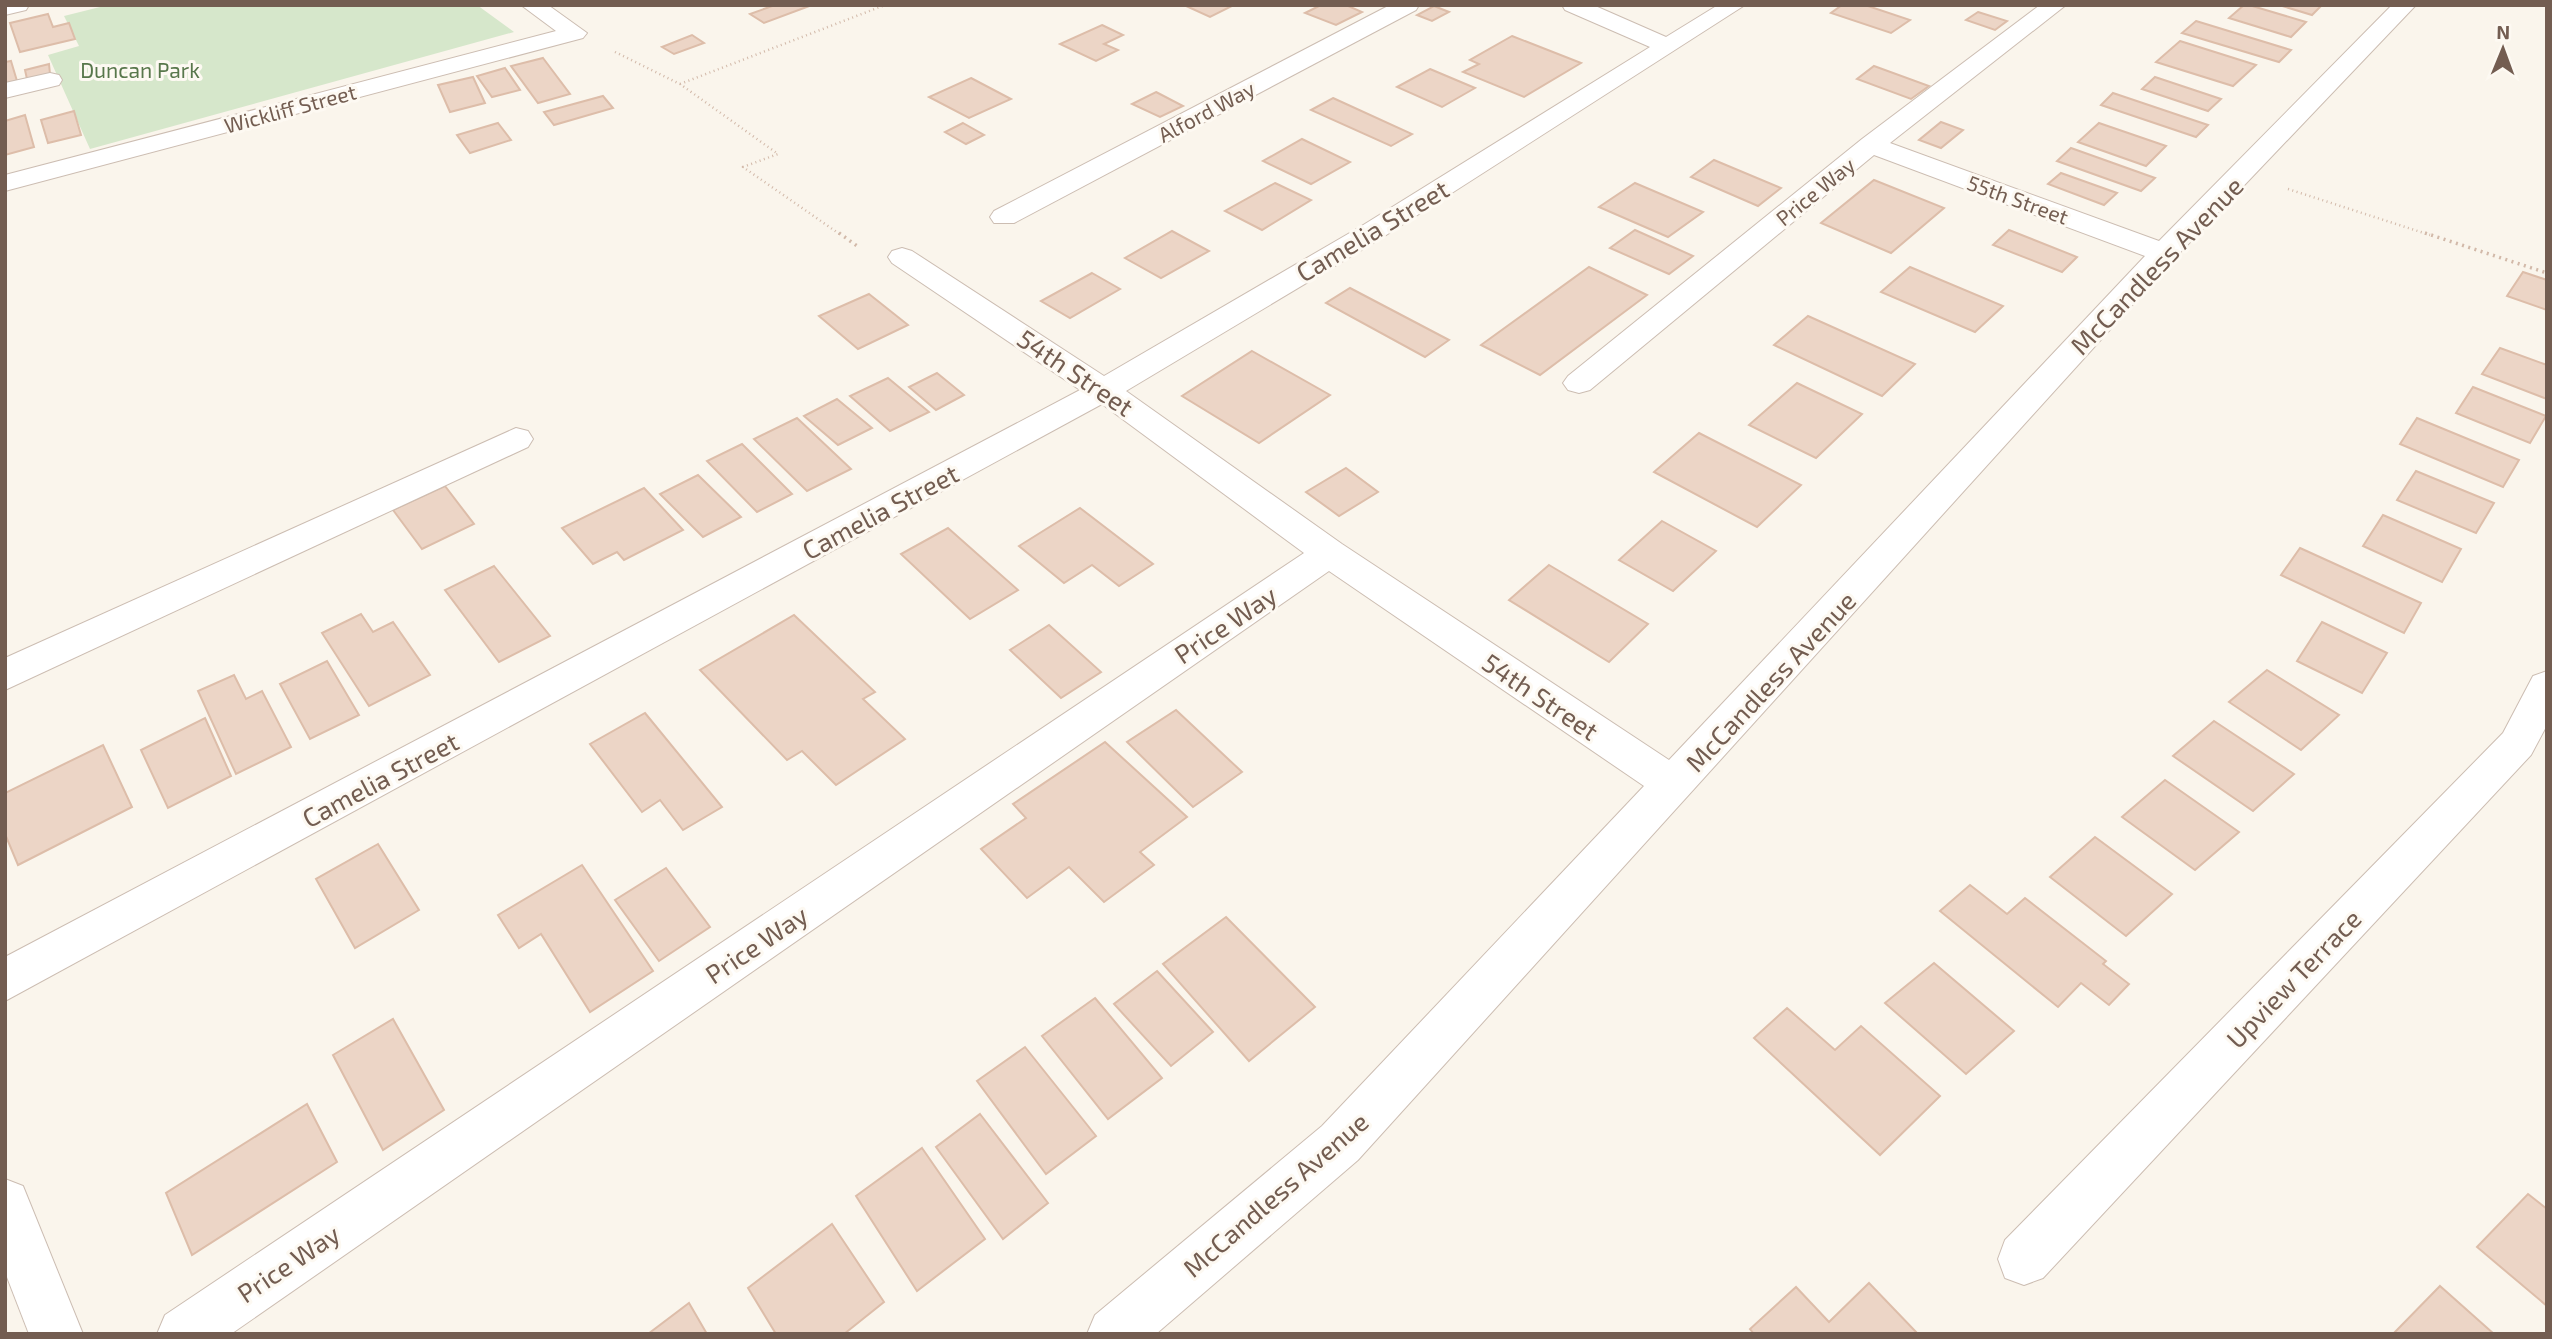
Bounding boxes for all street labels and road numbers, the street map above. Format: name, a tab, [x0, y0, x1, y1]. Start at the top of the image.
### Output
street label: Alford Way	[1153, 75, 1259, 147]
street label: Wickliff Street	[221, 78, 359, 138]
street label: Price Way	[1771, 152, 1859, 230]
street label: 55th Street	[1964, 169, 2072, 229]
street label: McCandless Avenue	[2063, 170, 2249, 360]
street label: Camelia Street	[1290, 172, 1454, 288]
street label: 54th Street	[1012, 322, 1140, 422]
street label: Camelia Street	[797, 457, 963, 565]
street label: Price Way	[1168, 578, 1282, 669]
street label: McCandless Avenue	[1679, 584, 1861, 778]
street label: 54th Street	[1477, 646, 1605, 746]
street label: Camelia Street	[297, 725, 463, 833]
street label: Price Way	[699, 898, 813, 989]
street label: Upview Terrace	[2219, 902, 2367, 1054]
street label: McCandless Avenue	[1176, 1105, 1374, 1283]
street label: Price Way	[231, 1217, 345, 1308]

